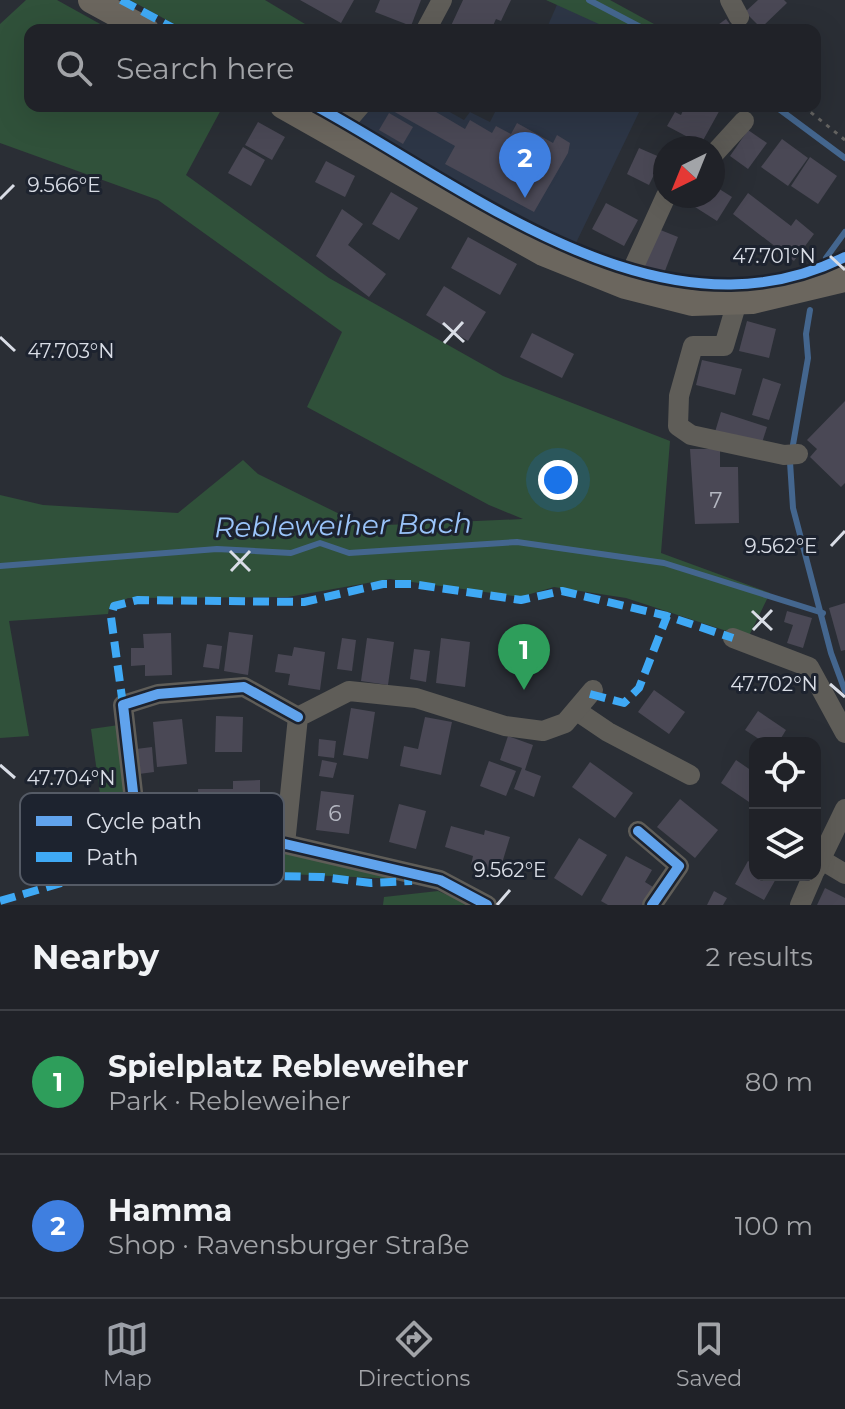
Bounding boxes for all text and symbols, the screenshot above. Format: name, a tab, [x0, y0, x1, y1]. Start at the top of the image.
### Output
search box	[24, 24, 821, 112]
icon: search	[52, 46, 96, 90]
text: Search here	[116, 50, 294, 87]
pin: 2	[499, 132, 551, 198]
north arrow	[653, 136, 725, 208]
text: 9.566°E	[27, 173, 101, 197]
text: 47.701°N	[732, 244, 816, 268]
text: 47.703°N	[28, 339, 114, 363]
your location	[538, 460, 578, 500]
house number: 7	[710, 487, 723, 514]
water label: Rebleweiher Bach	[214, 506, 472, 544]
text: 9.562°E	[745, 534, 817, 558]
pin: 1	[498, 624, 550, 690]
text: 47.702°N	[730, 672, 818, 696]
map controls	[749, 737, 821, 881]
button: locate	[749, 737, 821, 809]
text: 47.704°N	[27, 766, 115, 790]
legend	[20, 793, 284, 885]
house number: 6	[328, 800, 342, 827]
text: Cycle path	[86, 808, 202, 835]
button: layers	[749, 809, 821, 881]
text: Path	[86, 844, 138, 871]
text: 9.562°E	[474, 858, 546, 882]
text: Nearby	[32, 936, 159, 978]
text: 2 results	[705, 941, 813, 973]
text: Spielplatz Rebleweiher	[108, 1048, 469, 1085]
text: 1	[53, 1066, 63, 1098]
text: 80 m	[745, 1066, 813, 1098]
text: Park · Rebleweiher	[108, 1085, 351, 1117]
text: Hamma	[108, 1192, 232, 1229]
text: 2	[50, 1210, 66, 1242]
text: 100 m	[735, 1210, 813, 1242]
text: Shop · Ravensburger Straße	[108, 1229, 469, 1261]
tab: Map	[103, 1317, 152, 1392]
tab: Directions	[358, 1317, 470, 1392]
tab: Saved	[676, 1317, 742, 1392]

